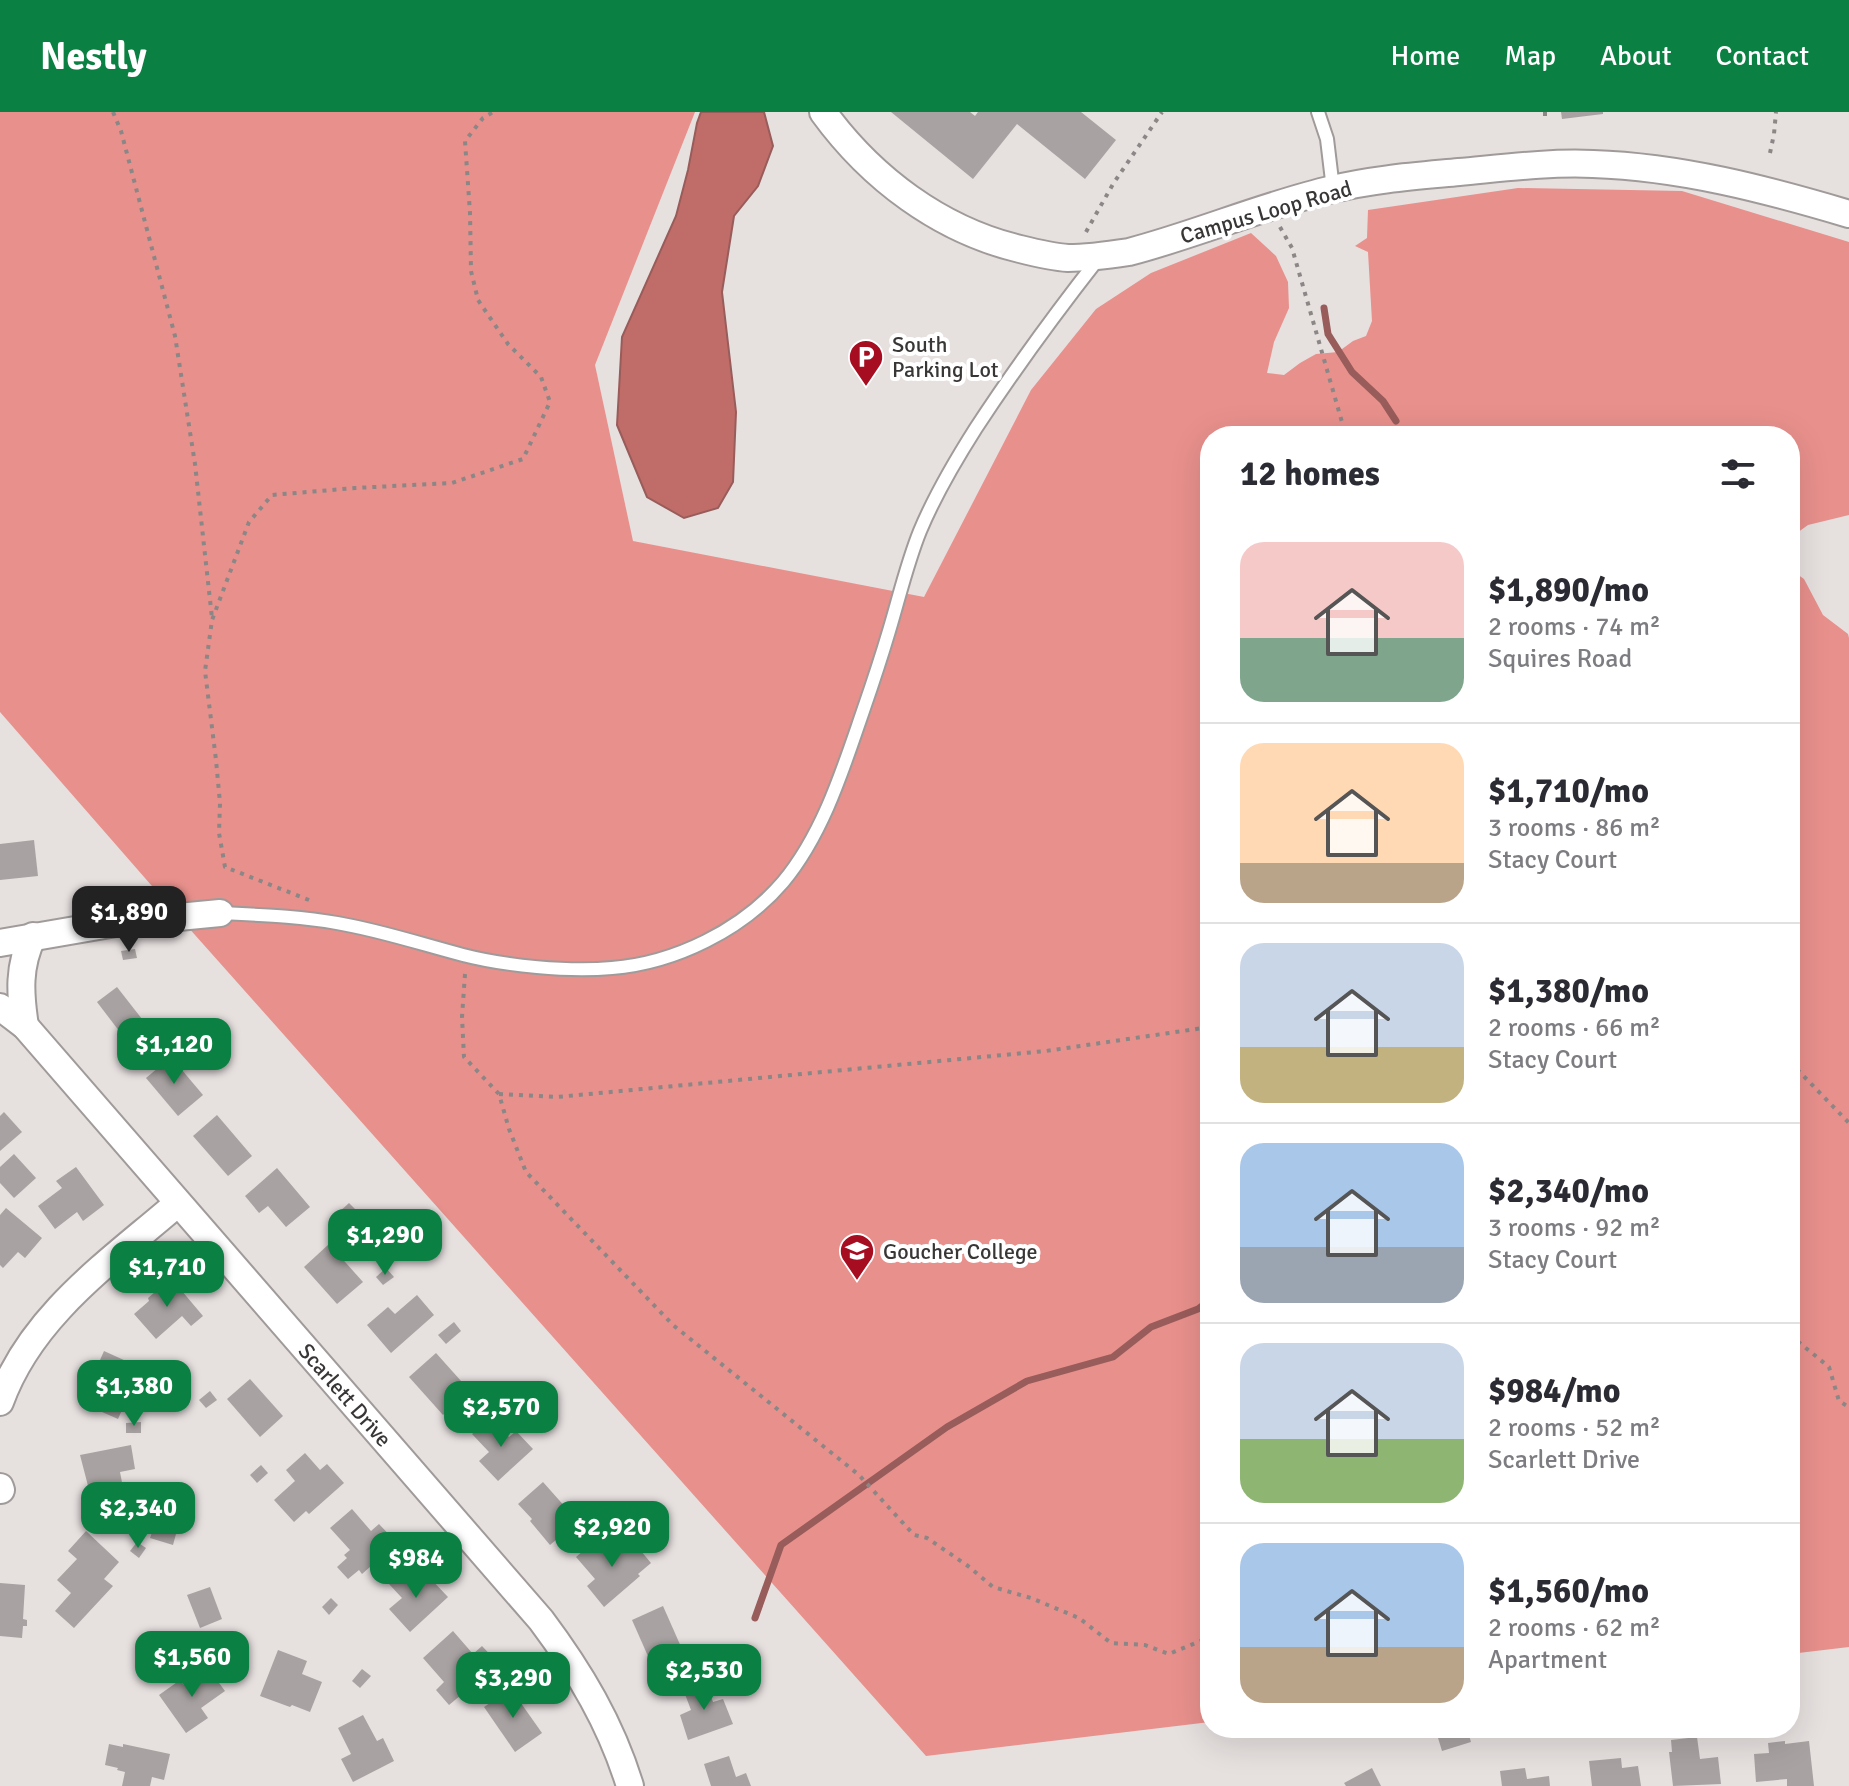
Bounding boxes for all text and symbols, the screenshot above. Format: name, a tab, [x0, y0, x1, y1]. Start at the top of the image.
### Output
text: Nestly	[40, 33, 147, 80]
text: Home	[1391, 39, 1460, 73]
text: Map	[1504, 39, 1556, 73]
text: About	[1600, 39, 1672, 73]
text: Contact	[1716, 39, 1809, 73]
street label: Campus Loop Road	[1177, 175, 1355, 249]
place label: South Parking Lot	[892, 331, 999, 383]
parking icon: South Parking Lot	[847, 338, 885, 388]
icon: filters	[1716, 452, 1760, 496]
text: 12 homes	[1240, 453, 1380, 495]
text: $1,890/mo	[1488, 569, 1649, 611]
icon: home	[1304, 574, 1400, 670]
text: 2 rooms · 74 m²	[1488, 611, 1661, 643]
text: Squires Road	[1488, 643, 1632, 675]
text: $1,710/mo	[1488, 770, 1649, 812]
icon: home	[1304, 775, 1400, 871]
text: 3 rooms · 86 m²	[1488, 812, 1661, 844]
text: Stacy Court	[1488, 844, 1617, 876]
pin: $1,890	[64, 886, 194, 954]
text: $1,890	[90, 896, 168, 928]
text: $1,380/mo	[1488, 970, 1649, 1012]
icon: home	[1304, 975, 1400, 1071]
text: 2 rooms · 66 m²	[1488, 1012, 1661, 1044]
pin: $1,120	[109, 1018, 239, 1086]
text: $1,120	[135, 1028, 213, 1060]
text: Stacy Court	[1488, 1044, 1617, 1076]
text: $2,340/mo	[1488, 1170, 1649, 1212]
icon: home	[1304, 1175, 1400, 1271]
pin: $1,290	[320, 1209, 450, 1277]
text: 3 rooms · 92 m²	[1488, 1212, 1661, 1244]
text: $1,290	[346, 1219, 424, 1251]
school or university icon: Goucher College	[838, 1232, 876, 1282]
place label: Goucher College	[883, 1238, 1038, 1265]
pin: $1,710	[102, 1241, 232, 1309]
text: Stacy Court	[1488, 1244, 1617, 1276]
text: $1,710	[128, 1251, 206, 1283]
street label: Scarlett Drive	[293, 1338, 397, 1452]
pin: $1,380	[69, 1360, 199, 1428]
text: $1,380	[95, 1370, 173, 1402]
text: $984/mo	[1488, 1370, 1621, 1412]
icon: home	[1304, 1375, 1400, 1471]
pin: $2,570	[436, 1381, 566, 1449]
text: $2,570	[462, 1391, 540, 1423]
text: 2 rooms · 52 m²	[1488, 1412, 1661, 1444]
text: Scarlett Drive	[1488, 1444, 1640, 1476]
pin: $2,340	[73, 1482, 203, 1550]
text: $2,340	[99, 1492, 177, 1524]
pin: $2,920	[547, 1501, 677, 1569]
text: $2,920	[573, 1511, 651, 1543]
pin: $984	[369, 1532, 463, 1600]
text: $984	[388, 1542, 444, 1574]
text: $1,560/mo	[1488, 1570, 1649, 1612]
icon: home	[1304, 1575, 1400, 1671]
text: 2 rooms · 62 m²	[1488, 1612, 1661, 1644]
pin: $1,560	[127, 1631, 257, 1699]
text: $1,560	[153, 1641, 231, 1673]
pin: $2,530	[639, 1644, 769, 1712]
text: Apartment	[1488, 1644, 1607, 1676]
pin: $3,290	[448, 1652, 578, 1720]
text: $2,530	[665, 1654, 743, 1686]
text: $3,290	[474, 1662, 552, 1694]

